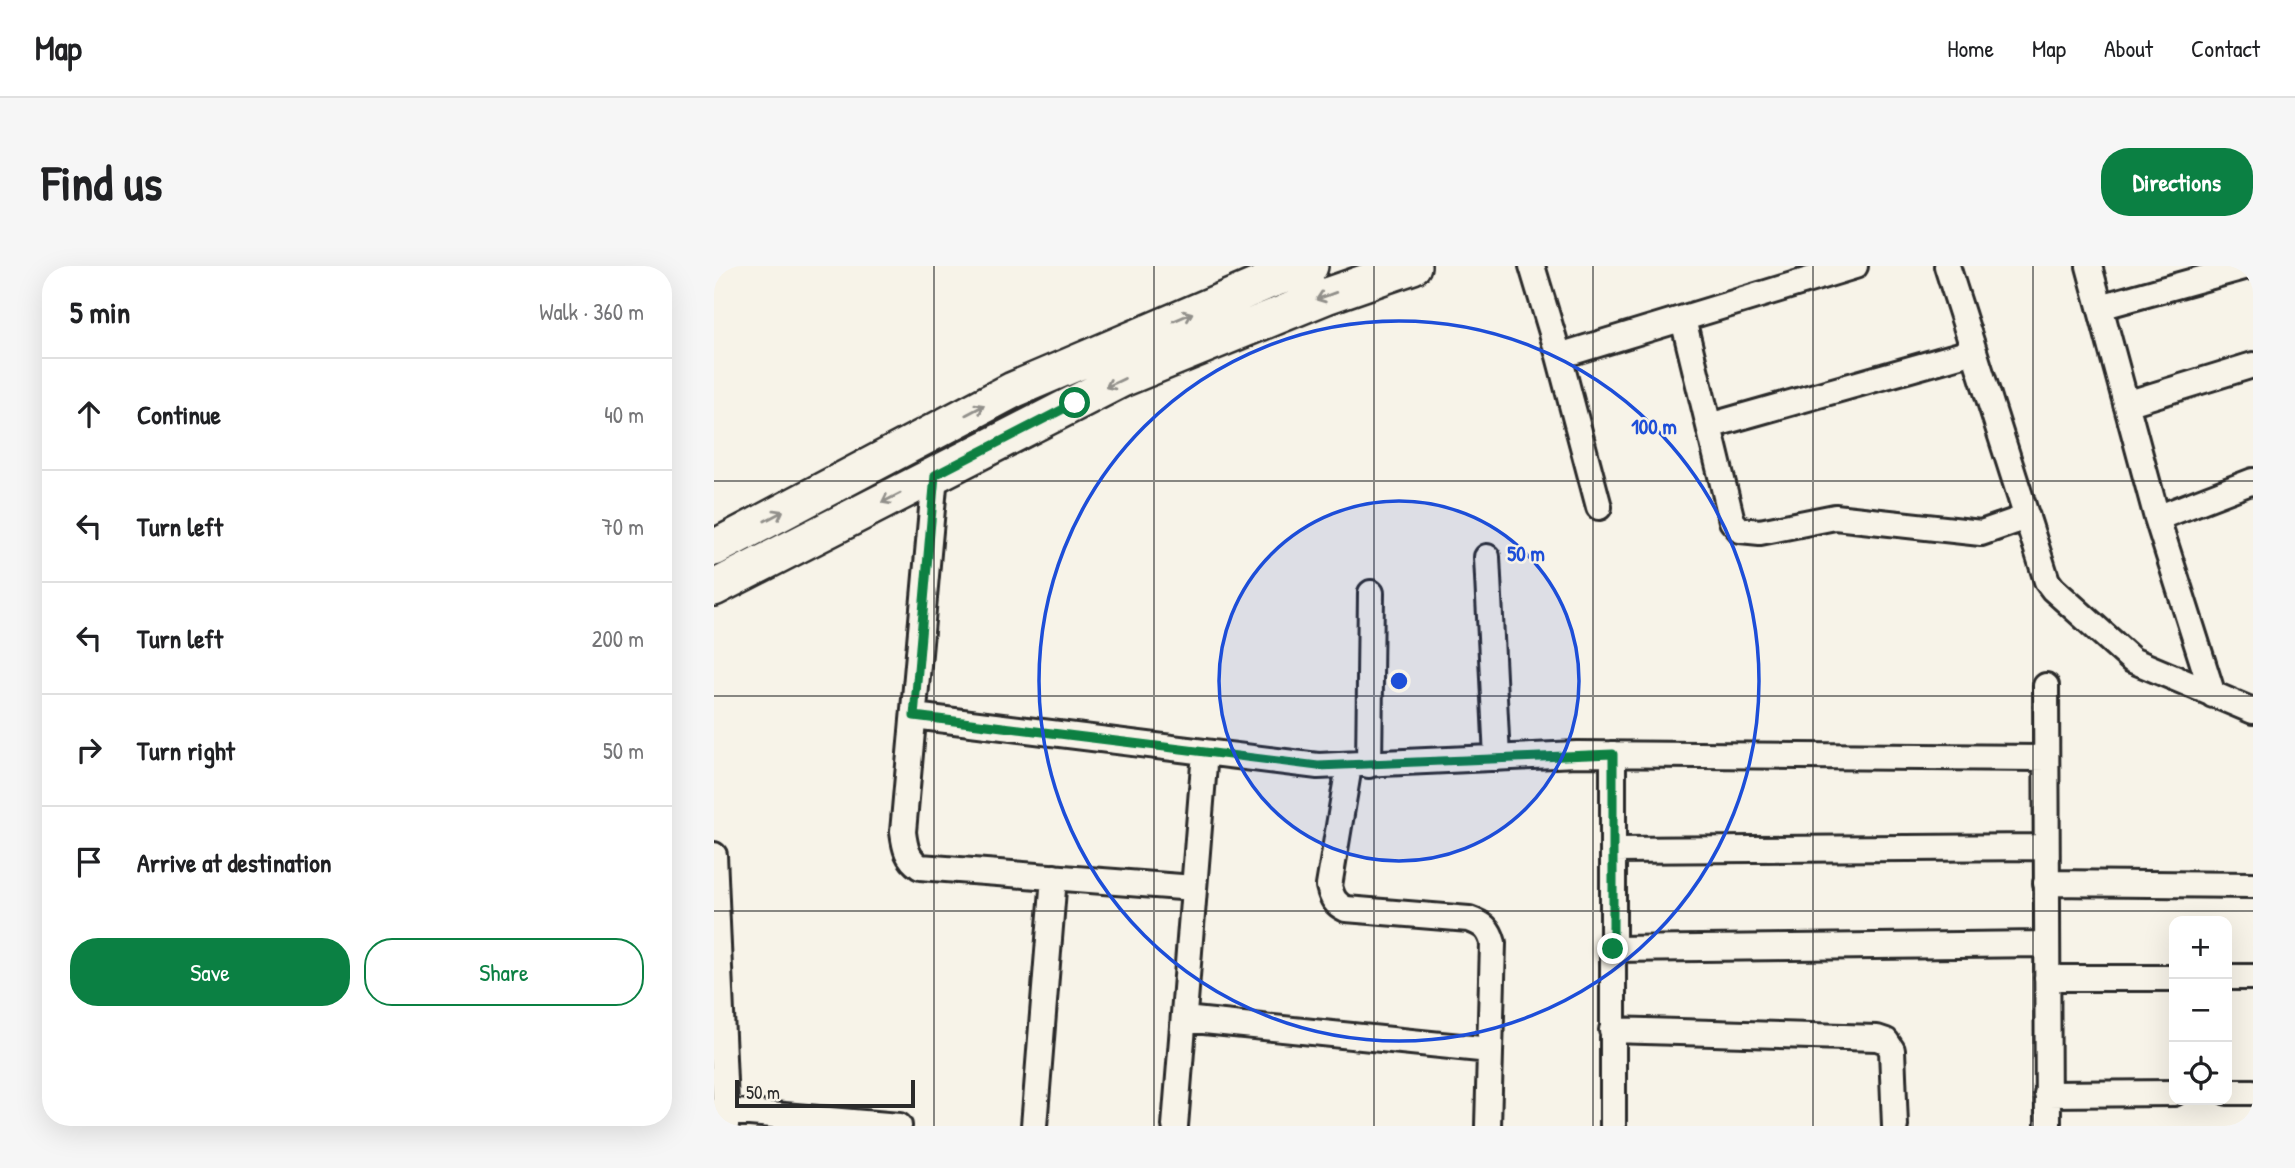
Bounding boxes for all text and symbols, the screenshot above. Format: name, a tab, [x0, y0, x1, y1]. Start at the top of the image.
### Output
text: Map	[35, 26, 82, 70]
text: Home	[1947, 32, 1994, 64]
text: Map	[2032, 32, 2066, 64]
text: About	[2104, 32, 2153, 64]
text: Contact	[2191, 32, 2260, 64]
button: Directions	[2101, 148, 2253, 216]
text: Find us	[42, 149, 162, 215]
one-way arrow	[1315, 291, 1337, 303]
text: 5 min	[70, 292, 130, 332]
text: Walk · 360 m	[539, 296, 644, 327]
one-way arrow	[1172, 310, 1193, 323]
one-way arrow	[1105, 376, 1126, 390]
route start	[1059, 387, 1090, 418]
icon: ahead	[70, 395, 108, 433]
text: Continue	[137, 397, 221, 432]
text: 40 m	[604, 399, 644, 430]
one-way arrow	[965, 403, 985, 417]
text: 100 m	[1631, 412, 1677, 441]
one-way arrow	[881, 491, 902, 505]
icon: left	[70, 507, 108, 545]
text: Turn left	[137, 509, 223, 544]
one-way arrow	[763, 509, 784, 523]
text: 70 m	[601, 511, 644, 542]
text: 50 m	[1507, 539, 1545, 568]
icon: left	[70, 619, 108, 657]
text: Turn left	[137, 621, 223, 656]
text: 200 m	[592, 623, 644, 654]
centre of rings	[1387, 669, 1411, 693]
icon: right	[70, 731, 108, 769]
text: Turn right	[137, 733, 235, 768]
text: 50 m	[603, 735, 644, 766]
icon: arrive	[70, 843, 108, 881]
text: Arrive at destination	[137, 845, 332, 880]
map controls	[2169, 916, 2232, 1105]
button: +	[2169, 916, 2232, 979]
route end	[1597, 933, 1628, 964]
button: Save	[70, 938, 350, 1006]
button: Share	[364, 938, 644, 1006]
button: −	[2169, 979, 2232, 1042]
button: locate	[2169, 1042, 2232, 1105]
scale bar	[735, 1077, 915, 1109]
text: 50 m	[746, 1079, 780, 1105]

